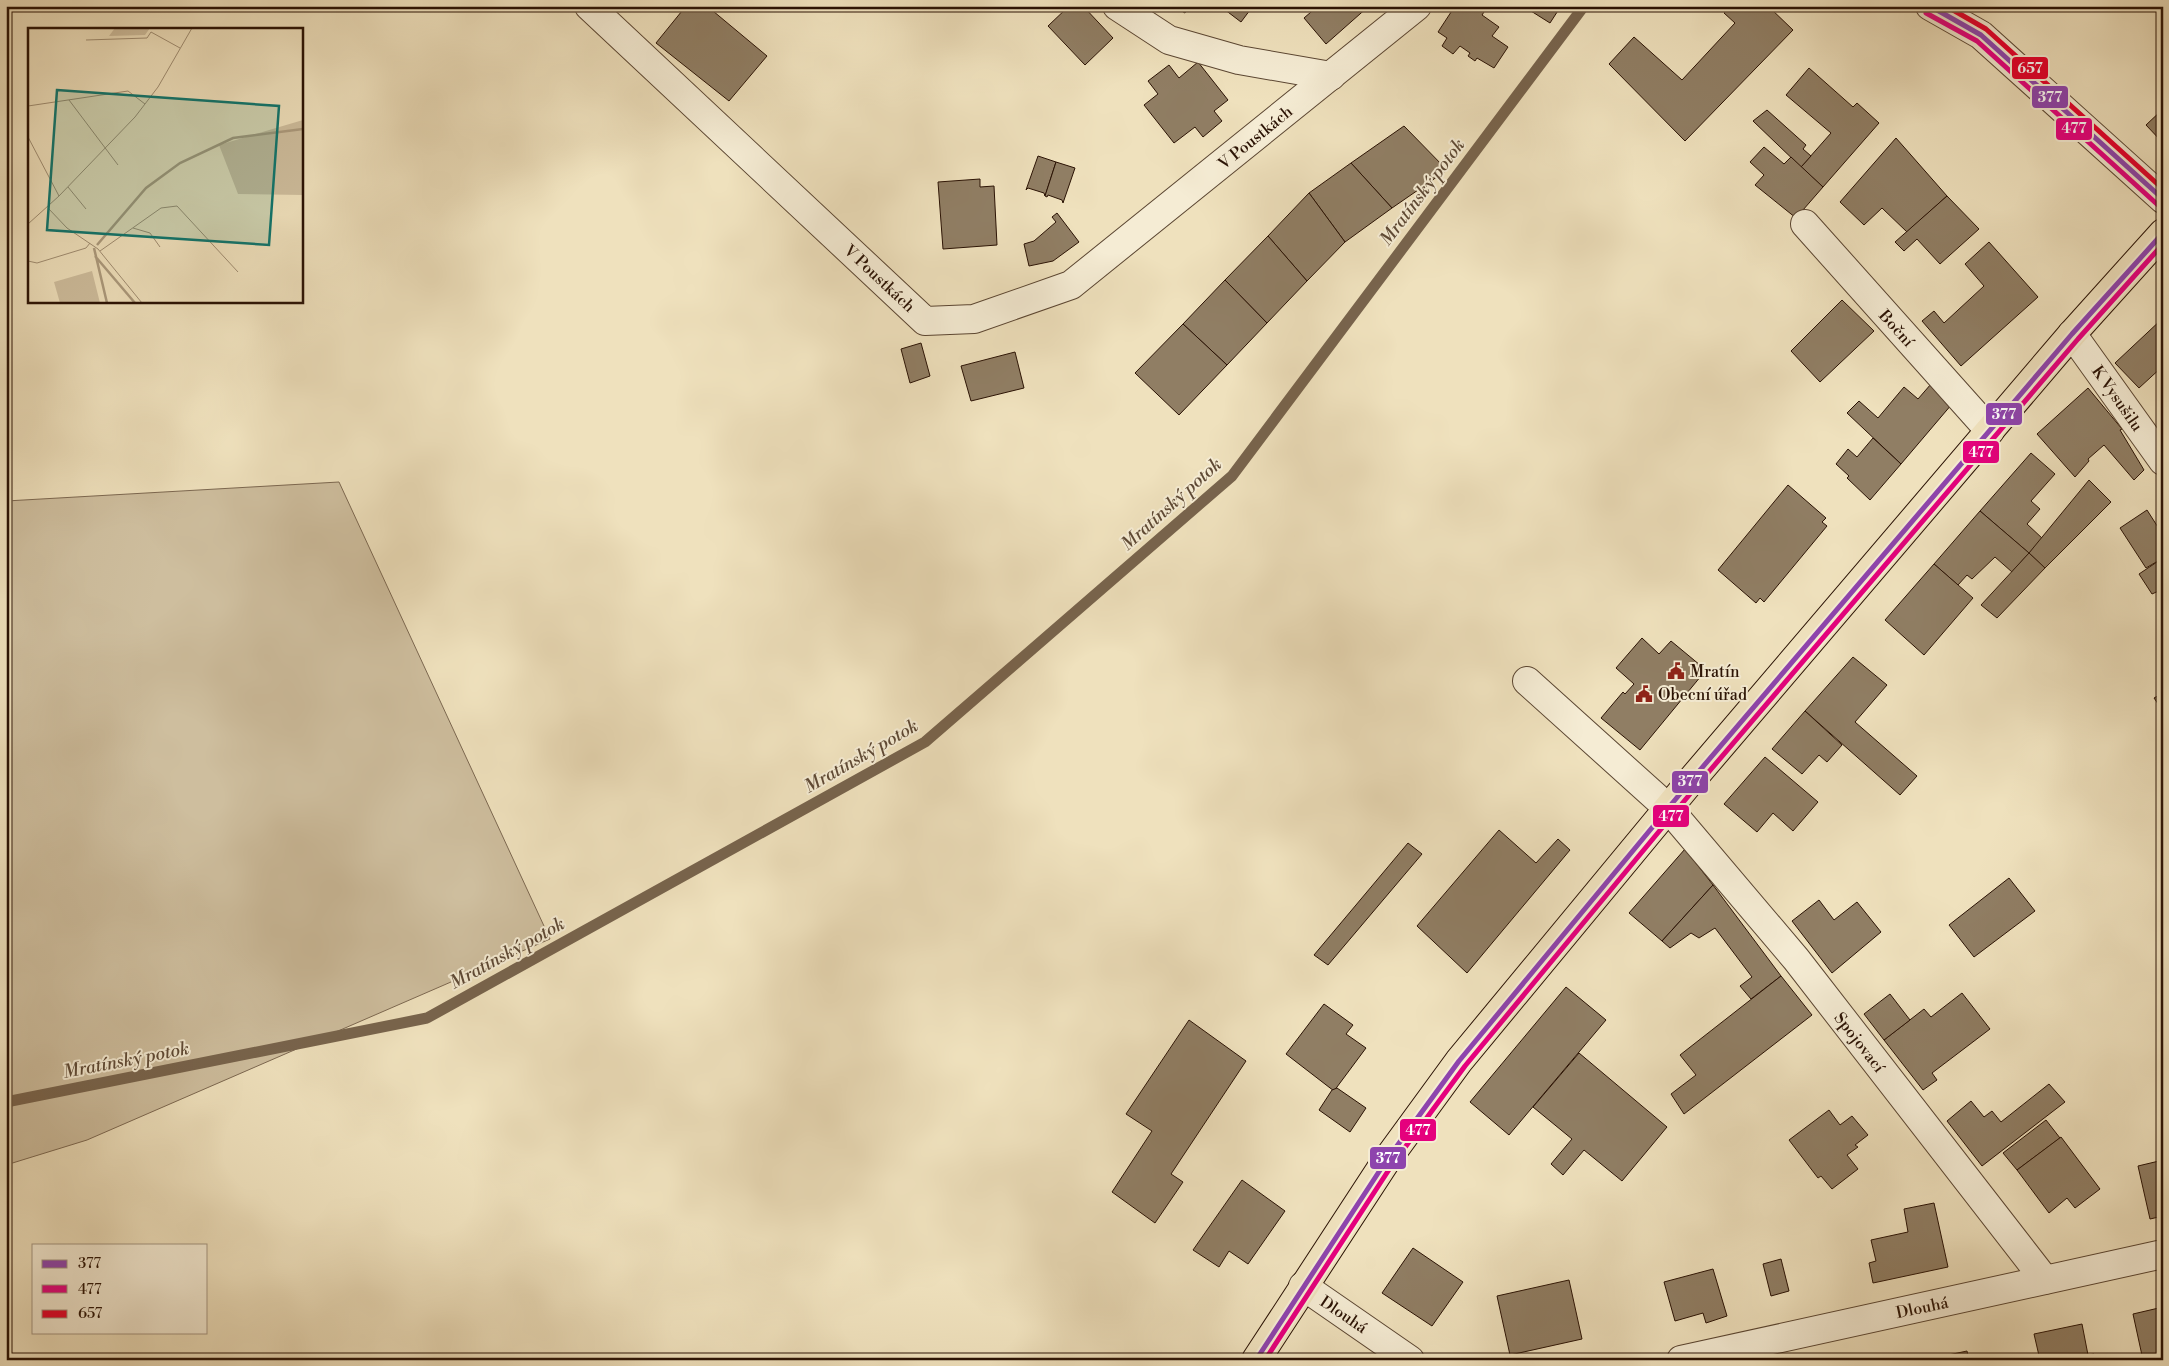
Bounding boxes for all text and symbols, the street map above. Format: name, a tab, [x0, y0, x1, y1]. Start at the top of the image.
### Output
inset map	[28, 28, 302, 302]
line badge: 657	[2011, 56, 2049, 80]
text: 657	[2017, 60, 2043, 78]
line badge: 377	[2031, 85, 2069, 109]
text: 377	[2038, 89, 2063, 107]
street label: V Poustkách	[1214, 101, 1297, 174]
line badge: 477	[2055, 117, 2093, 141]
text: 477	[2061, 120, 2087, 138]
water label: Mratínský potok	[1375, 134, 1470, 250]
street label: V Poustkách	[839, 240, 919, 317]
street label: Boční	[1874, 305, 1919, 352]
street label: K Vysušilu	[2087, 362, 2147, 435]
line badge: 377	[1985, 402, 2023, 426]
text: 377	[1992, 406, 2017, 424]
line badge: 477	[1962, 440, 2000, 464]
text: 477	[1968, 444, 1994, 462]
water label: Mratínský potok	[1116, 453, 1227, 556]
public building icon: Mratín	[1666, 661, 1686, 681]
place label: Mratín	[1690, 662, 1740, 682]
public building icon: Obecní úřad	[1634, 684, 1654, 704]
place label: Obecní úřad	[1658, 685, 1747, 705]
water label: Mratínský potok	[800, 714, 922, 798]
line badge: 377	[1671, 770, 1709, 794]
text: 377	[1678, 773, 1703, 791]
line badge: 477	[1652, 804, 1690, 828]
text: 477	[1658, 808, 1684, 826]
water label: Mratínský potok	[446, 912, 569, 995]
street label: Spojovací	[1830, 1009, 1889, 1077]
water label: Mratínský potok	[61, 1037, 191, 1084]
line badge: 477	[1399, 1118, 1437, 1142]
text: 477	[1405, 1122, 1431, 1140]
line badge: 377	[1369, 1146, 1407, 1170]
text: 377	[1376, 1150, 1401, 1168]
legend	[32, 1244, 208, 1334]
text: 377	[78, 1254, 102, 1273]
text: 477	[78, 1280, 102, 1299]
street label: Dlouhá	[1316, 1292, 1372, 1338]
street label: Dlouhá	[1894, 1293, 1951, 1323]
text: 657	[78, 1304, 103, 1323]

